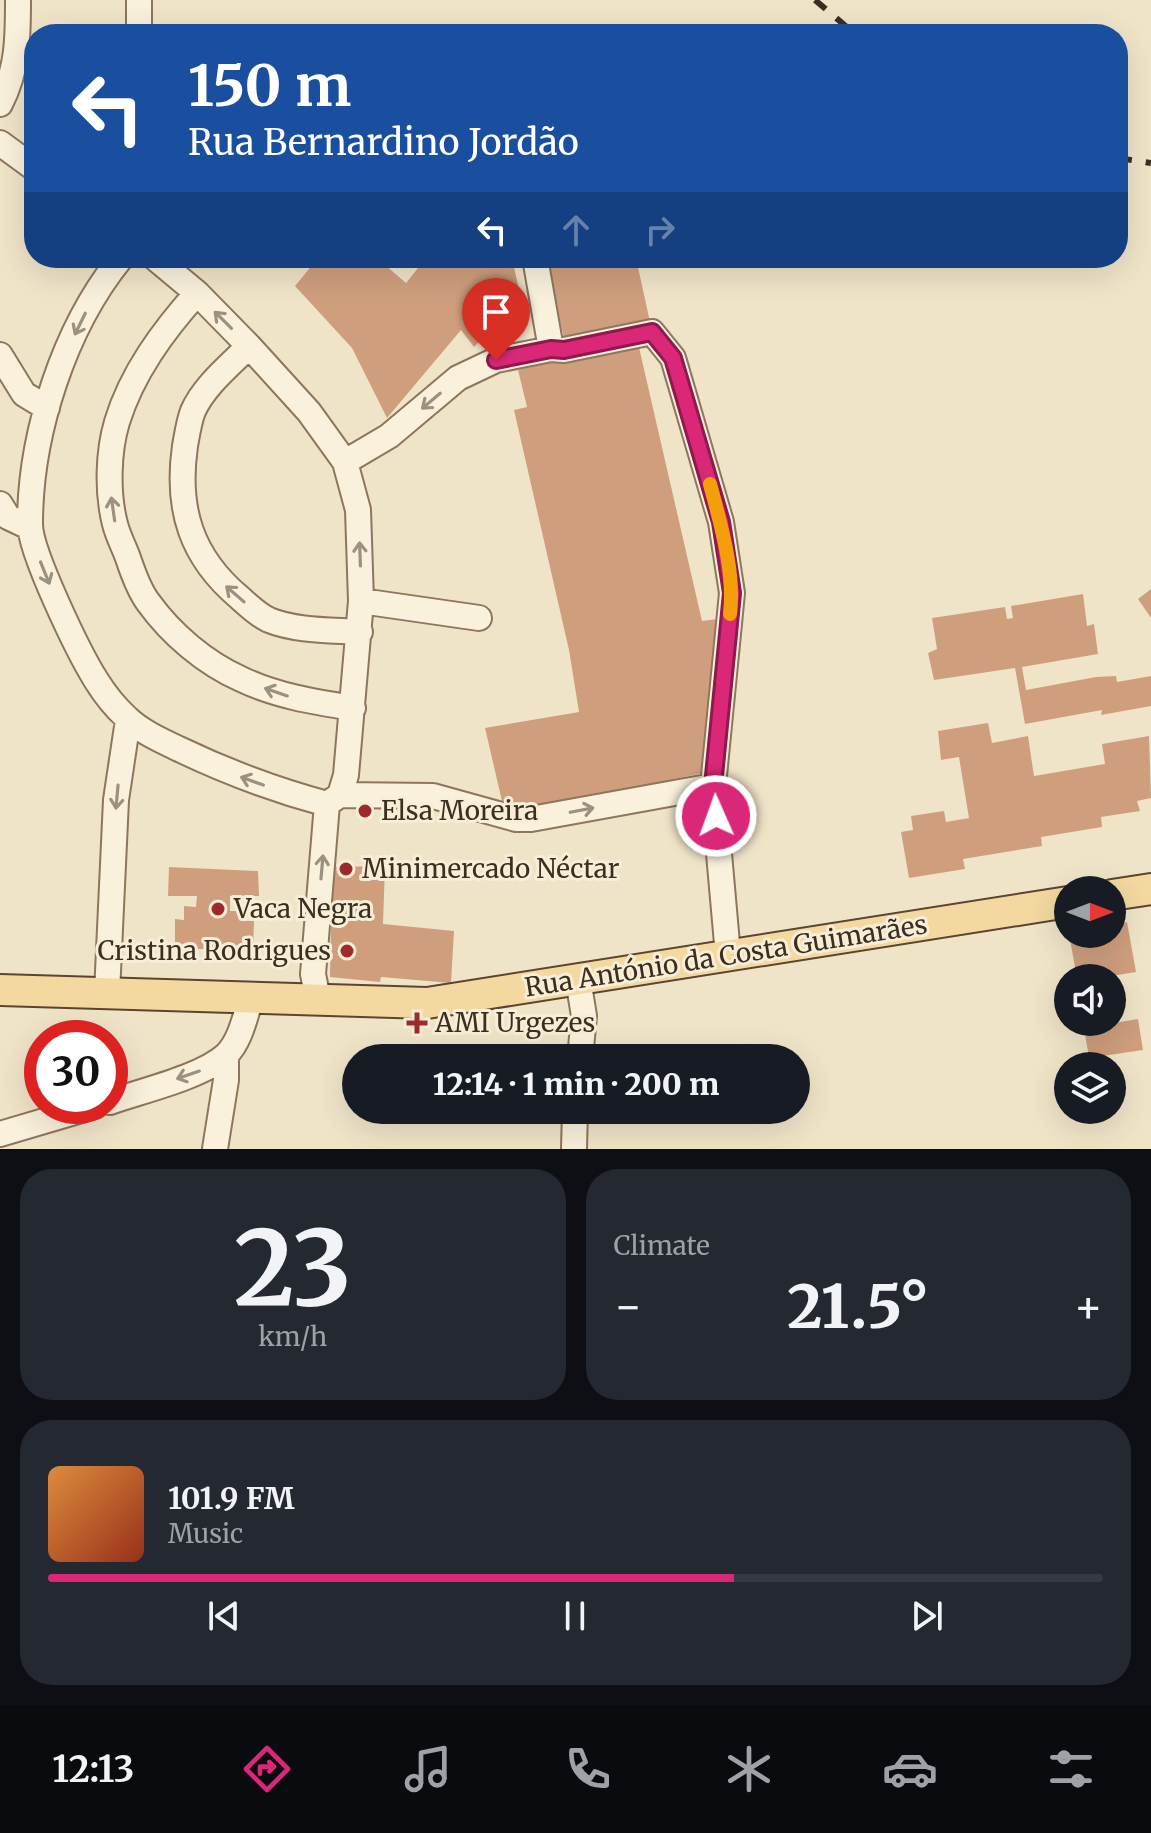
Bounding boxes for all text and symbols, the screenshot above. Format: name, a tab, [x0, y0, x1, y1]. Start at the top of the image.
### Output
text: 150 m	[188, 51, 351, 121]
icon: left	[56, 56, 160, 160]
text: Rua Bernardino Jordão	[188, 120, 579, 165]
icon: left	[470, 208, 514, 252]
icon: ahead	[554, 208, 598, 252]
icon: right	[638, 208, 682, 252]
pin	[462, 278, 530, 360]
icon: arrive	[474, 290, 518, 334]
one-way arrow	[214, 311, 233, 330]
one-way arrow	[72, 312, 87, 336]
one-way arrow	[421, 392, 441, 410]
one-way arrow	[105, 497, 120, 522]
one-way arrow	[352, 541, 367, 568]
one-way arrow	[39, 560, 53, 585]
one-way arrow	[226, 585, 246, 603]
one-way arrow	[264, 684, 289, 699]
one-way arrow	[240, 773, 265, 788]
position arrow	[674, 774, 758, 858]
one-way arrow	[110, 783, 125, 810]
place label: Elsa Moreira	[381, 794, 538, 827]
one-way arrow	[569, 801, 595, 816]
marker: Elsa Moreira	[356, 802, 374, 820]
place label: Minimercado Néctar	[362, 852, 620, 885]
one-way arrow	[315, 854, 330, 881]
marker: Minimercado Néctar	[337, 860, 355, 878]
north arrow	[1054, 876, 1126, 948]
map controls	[1054, 876, 1126, 1124]
place label: Vaca Negra	[233, 892, 372, 925]
marker: Vaca Negra	[209, 900, 227, 918]
street label: Rua António da Costa Guimarães	[522, 907, 930, 1004]
place label: Cristina Rodrigues	[97, 934, 331, 967]
marker: Cristina Rodrigues	[338, 942, 356, 960]
button: sound	[1054, 964, 1126, 1036]
place label: AMI Urgezes	[434, 1006, 595, 1039]
marker: AMI Urgezes	[406, 1012, 428, 1034]
speed limit sign: 30	[24, 1020, 128, 1124]
button: layers	[1054, 1052, 1126, 1124]
text: 12:14 · 1 min · 200 m	[433, 1065, 719, 1103]
one-way arrow	[175, 1069, 200, 1084]
text: 23	[234, 1203, 352, 1333]
text: Climate	[614, 1229, 710, 1262]
text: 21.5°	[787, 1269, 929, 1344]
text: −	[614, 1279, 643, 1334]
text: +	[1074, 1279, 1103, 1334]
text: km/h	[258, 1320, 327, 1353]
text: 101.9 FM	[168, 1479, 295, 1517]
text: Music	[168, 1517, 243, 1550]
icon: previous	[202, 1594, 246, 1638]
icon: pause	[553, 1594, 597, 1638]
icon: next	[905, 1594, 949, 1638]
icon: directions	[239, 1741, 295, 1797]
icon: music	[400, 1741, 456, 1797]
icon: phone	[560, 1741, 616, 1797]
icon: climate	[721, 1741, 777, 1797]
icon: car	[882, 1741, 938, 1797]
icon: filters	[1043, 1741, 1099, 1797]
text: 12:13	[52, 1747, 134, 1792]

